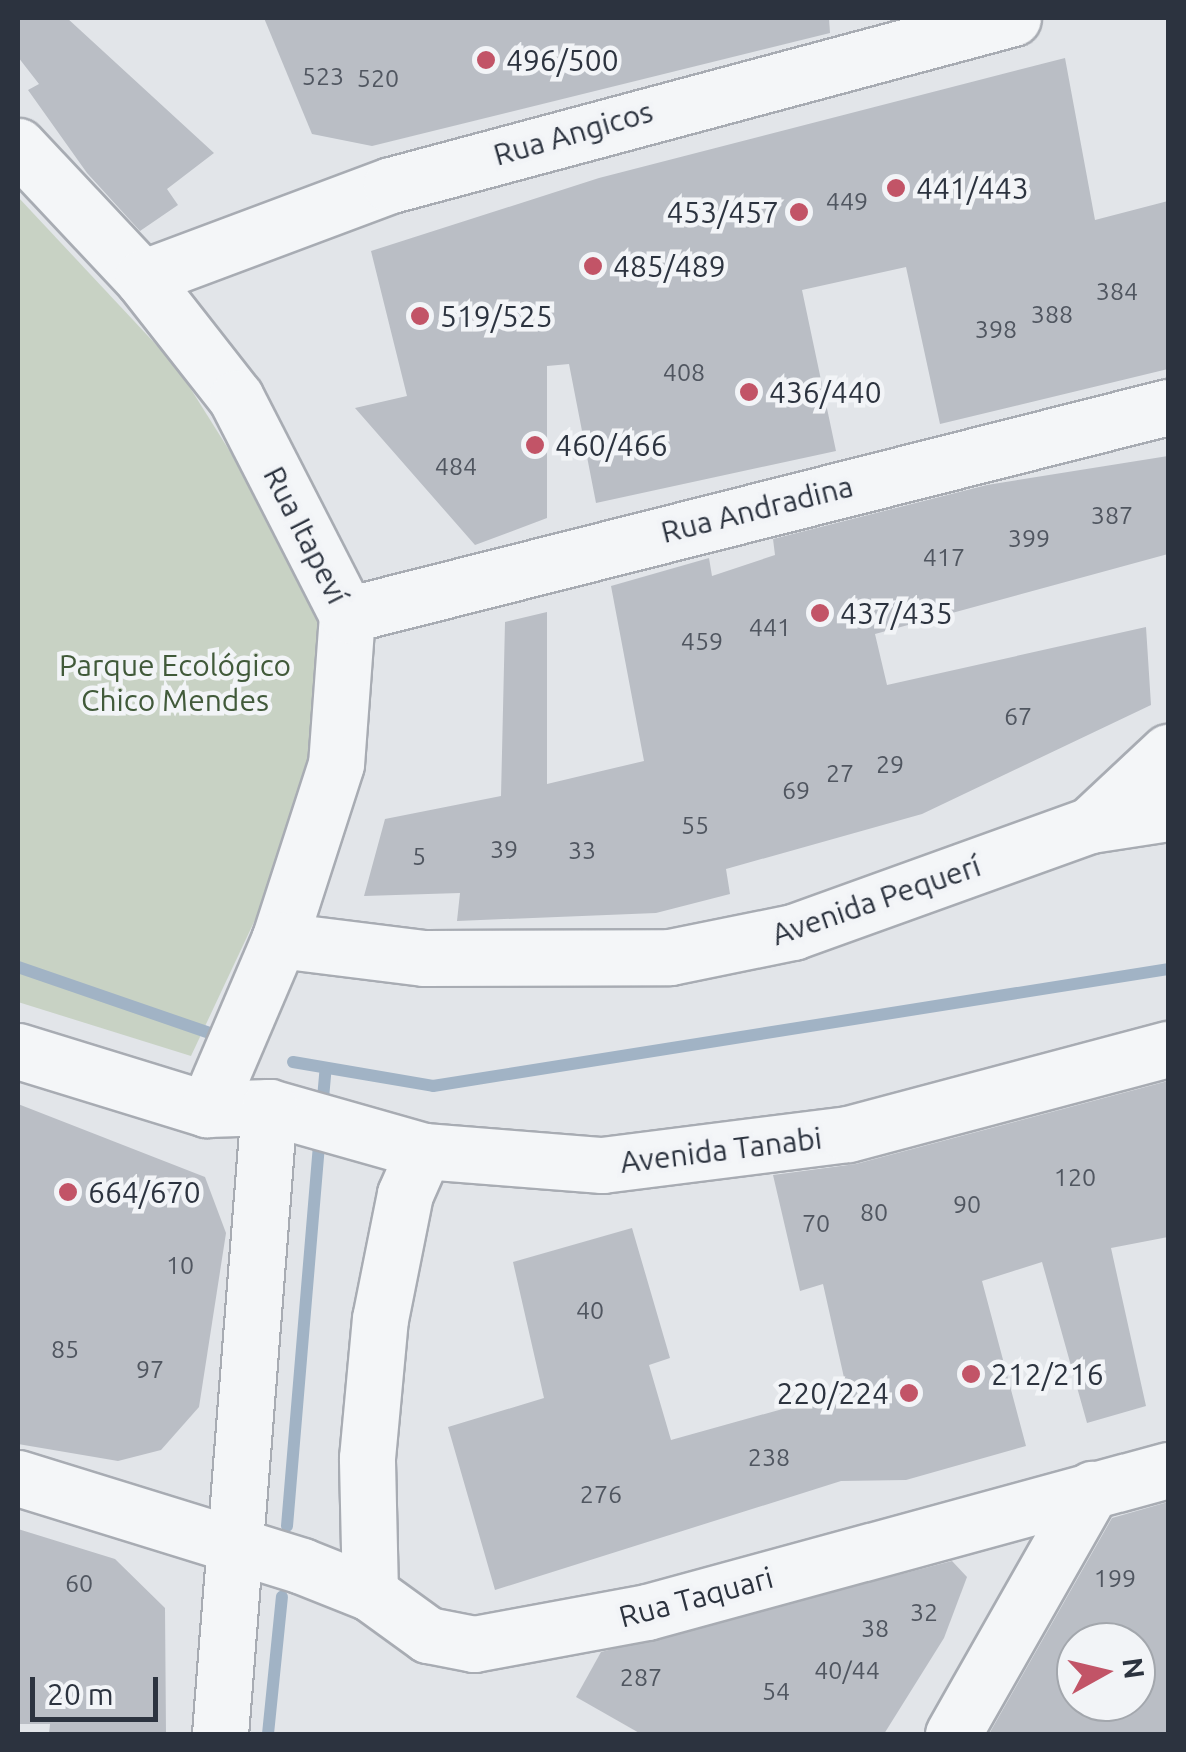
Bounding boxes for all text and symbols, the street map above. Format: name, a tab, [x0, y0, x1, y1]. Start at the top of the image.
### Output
place label: 496/500	[506, 42, 619, 78]
marker: 496/500	[475, 49, 497, 71]
house number: 523	[302, 61, 344, 91]
house number: 520	[357, 63, 399, 93]
street label: Rua Angicos	[489, 93, 657, 173]
place label: 441/443	[916, 170, 1029, 206]
marker: 441/443	[885, 177, 907, 199]
house number: 449	[826, 186, 868, 216]
place label: 453/457	[666, 194, 779, 230]
marker: 453/457	[788, 201, 810, 223]
place label: 485/489	[613, 248, 726, 284]
marker: 485/489	[582, 255, 604, 277]
house number: 384	[1096, 276, 1138, 306]
place label: 519/525	[440, 298, 553, 334]
house number: 388	[1031, 299, 1073, 329]
marker: 519/525	[409, 305, 431, 327]
house number: 398	[975, 314, 1017, 344]
house number: 408	[663, 357, 705, 387]
place label: 436/440	[769, 374, 882, 410]
marker: 436/440	[738, 381, 760, 403]
place label: 460/466	[555, 427, 668, 463]
marker: 460/466	[524, 434, 546, 456]
house number: 484	[435, 451, 477, 481]
street label: Rua Itapeví	[256, 460, 356, 610]
street label: Rua Andradina	[657, 468, 857, 550]
house number: 387	[1091, 500, 1133, 530]
house number: 399	[1008, 523, 1050, 553]
house number: 417	[923, 542, 965, 572]
place label: 437/435	[840, 595, 953, 631]
marker: 437/435	[809, 602, 831, 624]
house number: 441	[749, 612, 791, 642]
house number: 459	[681, 626, 723, 656]
park label: Parque Ecológico Chico Mendes	[59, 647, 291, 718]
house number: 67	[1004, 701, 1032, 731]
house number: 29	[876, 749, 904, 779]
house number: 27	[826, 758, 854, 788]
house number: 69	[782, 775, 810, 805]
house number: 55	[681, 810, 709, 840]
house number: 39	[490, 834, 518, 864]
house number: 33	[568, 835, 596, 865]
house number: 5	[412, 841, 426, 871]
street label: Avenida Pequerí	[767, 847, 985, 953]
street label: Avenida Tanabi	[618, 1120, 824, 1180]
house number: 120	[1054, 1162, 1096, 1192]
place label: 664/670	[88, 1174, 201, 1210]
marker: 664/670	[57, 1181, 79, 1203]
house number: 90	[953, 1189, 981, 1219]
house number: 80	[860, 1197, 888, 1227]
house number: 70	[802, 1208, 830, 1238]
house number: 10	[166, 1250, 194, 1280]
house number: 40	[576, 1295, 604, 1325]
house number: 85	[51, 1334, 79, 1364]
house number: 97	[136, 1354, 164, 1384]
place label: 212/216	[991, 1356, 1104, 1392]
marker: 212/216	[960, 1363, 982, 1385]
place label: 220/224	[776, 1375, 889, 1411]
marker: 220/224	[898, 1382, 920, 1404]
house number: 238	[748, 1442, 790, 1472]
house number: 276	[580, 1479, 622, 1509]
street label: Rua Taquari	[615, 1559, 777, 1635]
house number: 199	[1094, 1563, 1136, 1593]
house number: 60	[65, 1568, 93, 1598]
house number: 32	[910, 1597, 938, 1627]
house number: 38	[861, 1613, 889, 1643]
north arrow	[1056, 1622, 1156, 1722]
house number: 40/44	[814, 1655, 880, 1685]
text: N	[1117, 1656, 1151, 1681]
scale bar	[35, 1657, 162, 1719]
house number: 287	[620, 1662, 662, 1692]
house number: 54	[762, 1676, 790, 1706]
text: 20 m	[47, 1677, 114, 1711]

